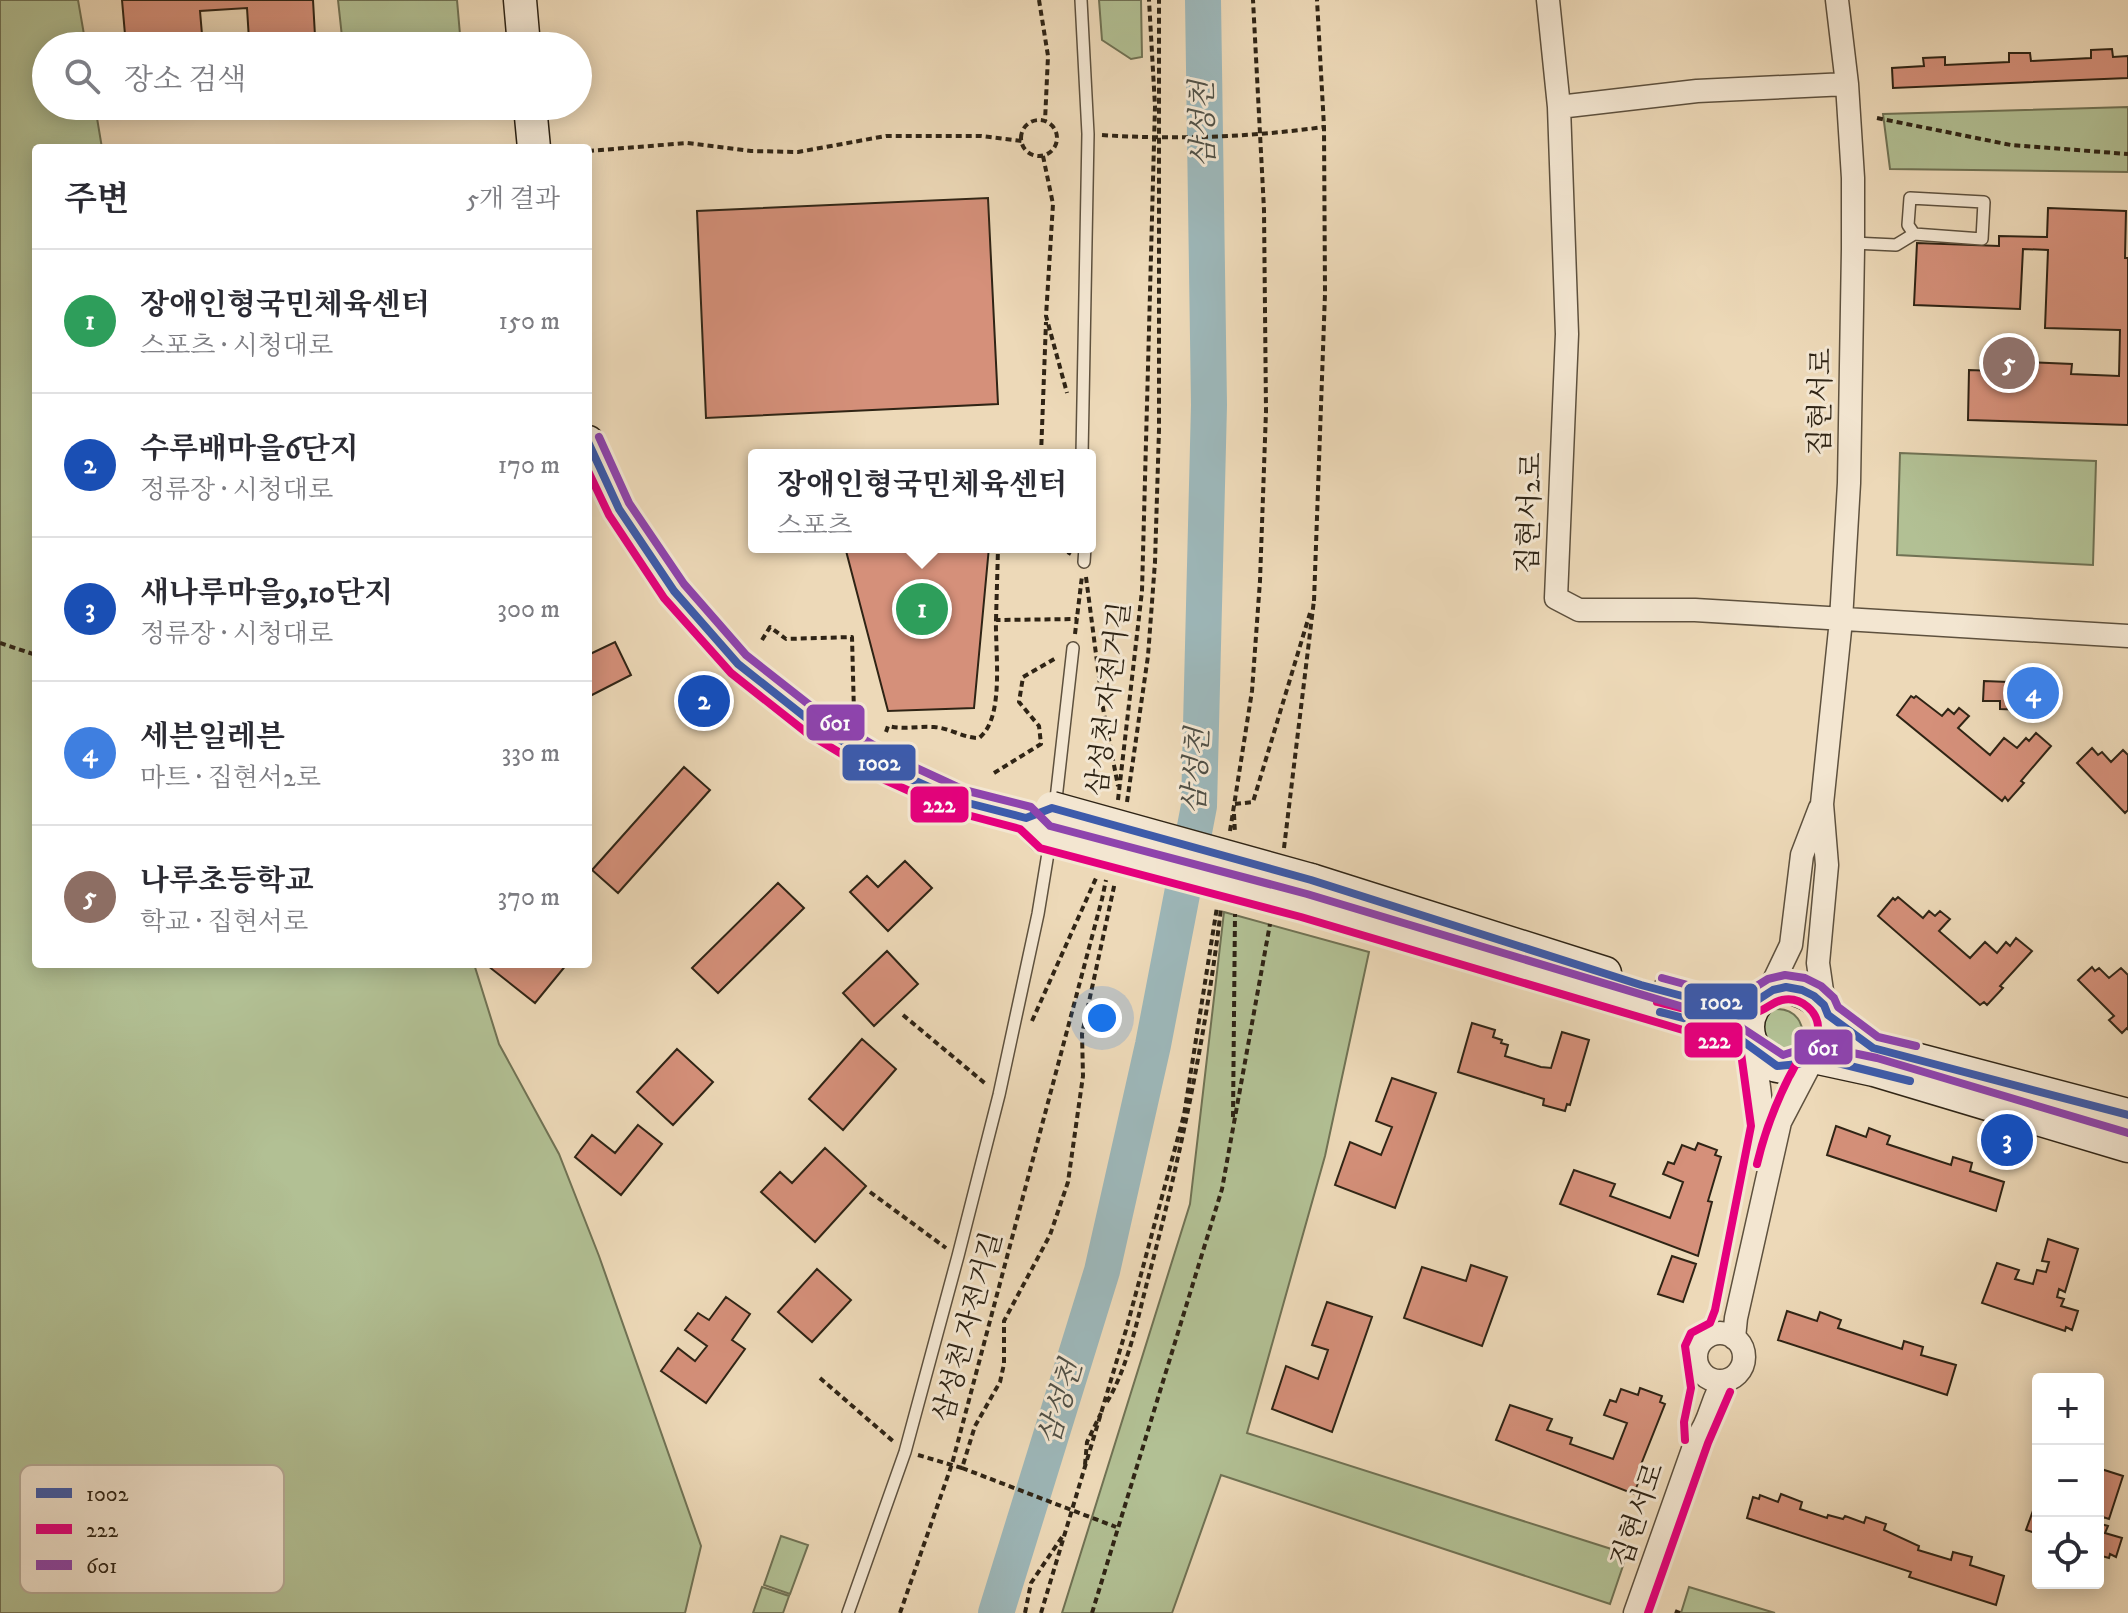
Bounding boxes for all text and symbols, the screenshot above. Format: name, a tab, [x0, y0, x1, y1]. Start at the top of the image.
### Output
search box	[32, 32, 592, 120]
icon: search	[60, 54, 104, 98]
text: 장소 검색	[124, 62, 246, 99]
water label: 삼성천	[1185, 78, 1223, 168]
text: 주변	[64, 179, 130, 221]
text: 5개 결과	[466, 183, 560, 216]
text: 장애인형국민체육센터	[140, 287, 430, 324]
text: 1	[85, 305, 95, 338]
text: 150 m	[499, 305, 560, 338]
text: 스포츠 · 시청대로	[140, 330, 333, 363]
pin: 5	[1983, 333, 2035, 393]
street label: 집현서로	[1803, 348, 1839, 456]
text: 수루배마을6단지	[140, 431, 358, 468]
text: 2	[84, 449, 96, 482]
text: 170 m	[498, 449, 560, 482]
popup	[748, 449, 1096, 553]
street label: 집현서2로	[1510, 451, 1550, 575]
text: 장애인형국민체육센터	[777, 467, 1067, 504]
text: 정류장 · 시청대로	[140, 474, 333, 507]
text: 스포츠	[777, 510, 852, 543]
text: 새나루마을9,10단지	[140, 575, 393, 612]
pin: 1	[896, 579, 948, 639]
text: 3	[85, 593, 95, 626]
text: 300 m	[497, 593, 560, 626]
street label: 삼성천 자전거길	[1080, 600, 1138, 798]
text: 정류장 · 시청대로	[140, 618, 333, 651]
pin: 4	[2007, 663, 2059, 723]
pin: 2	[678, 671, 730, 731]
line badge: 601	[805, 703, 866, 742]
text: 601	[819, 710, 851, 737]
text: 세븐일레븐	[140, 719, 285, 756]
water label: 삼성천	[1176, 725, 1218, 815]
text: 4	[83, 737, 97, 770]
text: 330 m	[502, 737, 560, 770]
line badge: 1002	[841, 743, 917, 782]
text: 1002	[858, 750, 901, 777]
text: 마트 · 집현서2로	[140, 762, 321, 795]
line badge: 222	[909, 785, 970, 824]
text: 222	[923, 792, 956, 819]
text: 나루초등학교	[140, 863, 314, 900]
text: 5	[84, 881, 96, 914]
text: 370 m	[498, 881, 560, 914]
text: 학교 · 집현서로	[140, 906, 308, 939]
line badge: 1002	[1683, 982, 1759, 1021]
text: 1002	[1700, 989, 1743, 1016]
your location	[1082, 998, 1122, 1038]
line badge: 222	[1683, 1021, 1744, 1059]
text: 222	[1698, 1028, 1731, 1055]
line badge: 601	[1793, 1028, 1854, 1066]
text: 601	[1807, 1035, 1839, 1062]
pin: 3	[1981, 1110, 2033, 1170]
street label: 삼성천 자전거길	[926, 1228, 1010, 1426]
water label: 삼성천	[1031, 1354, 1092, 1450]
map controls	[2032, 1373, 2104, 1589]
button: +	[2032, 1373, 2104, 1445]
button: −	[2032, 1445, 2104, 1517]
street label: 집현서로	[1604, 1458, 1672, 1572]
legend	[20, 1465, 284, 1593]
text: 1002	[86, 1481, 129, 1508]
text: 222	[86, 1517, 119, 1544]
button: locate	[2032, 1517, 2104, 1589]
text: 601	[86, 1553, 117, 1580]

